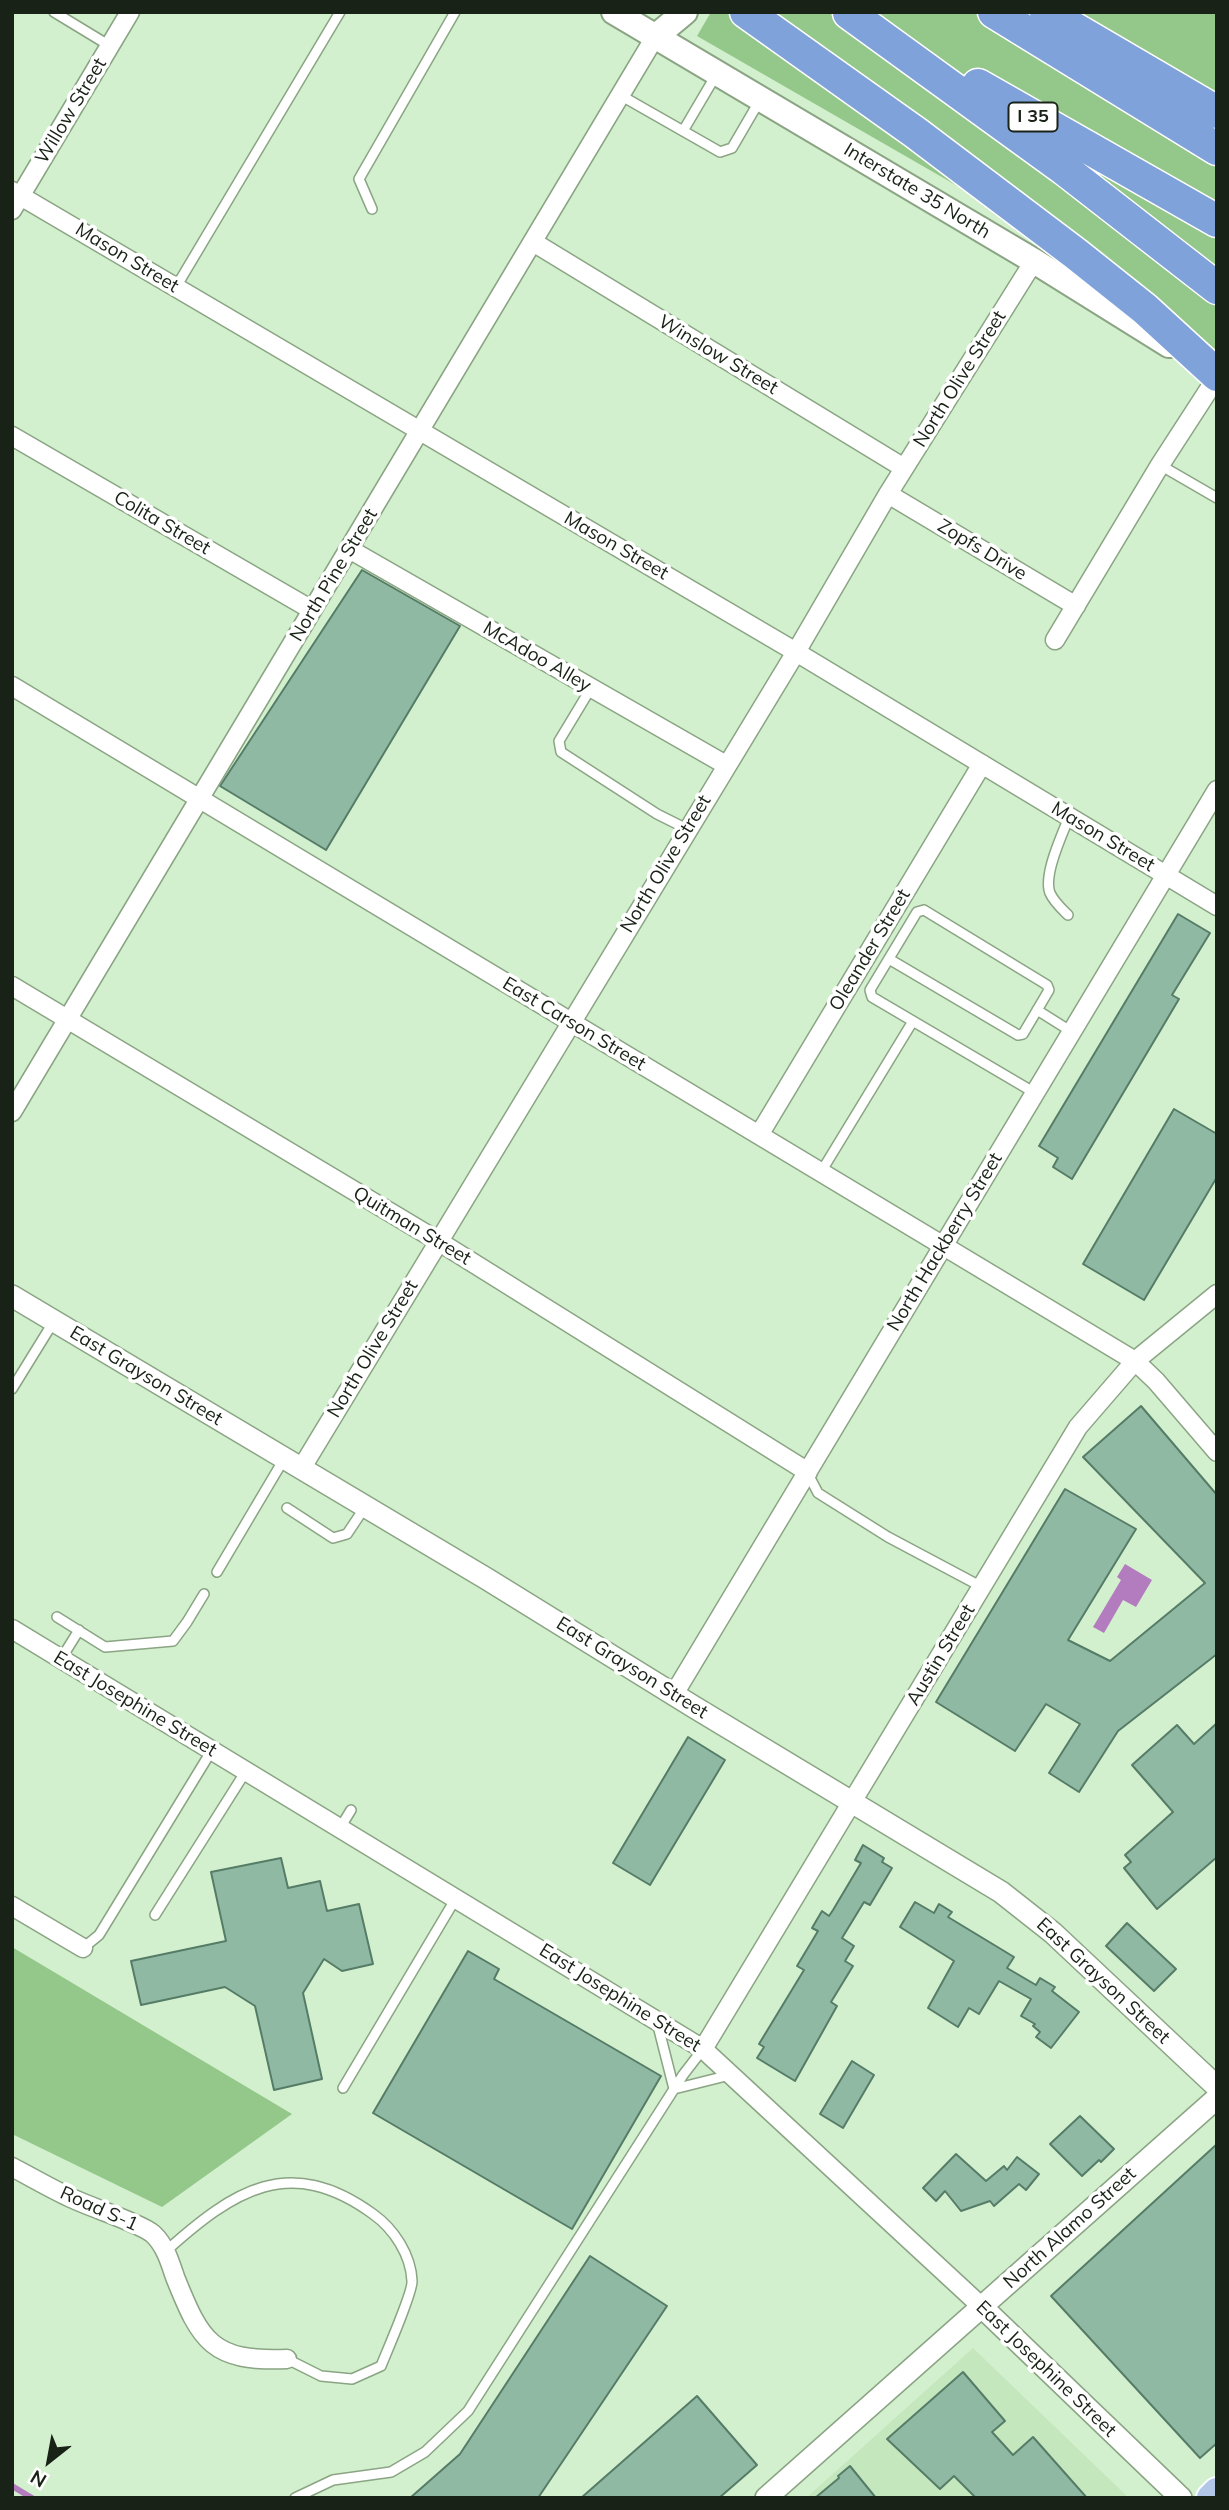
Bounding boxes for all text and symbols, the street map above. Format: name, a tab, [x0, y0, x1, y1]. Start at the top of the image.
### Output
street label: Willow Street	[30, 54, 112, 168]
road number: I 35	[1009, 103, 1058, 132]
street label: Interstate 35 North	[840, 138, 994, 244]
street label: Mason Street	[71, 218, 183, 298]
street label: North Olive Street	[909, 307, 1011, 451]
street label: Winslow Street	[654, 310, 782, 400]
street label: Colita Street	[110, 486, 214, 560]
street label: North Pine Street	[285, 504, 383, 646]
street label: Mason Street	[560, 507, 672, 585]
street label: Zopfs Drive	[933, 515, 1031, 585]
street label: McAdoo Alley	[479, 617, 595, 697]
street label: North Olive Street	[616, 791, 716, 937]
street label: Mason Street	[1047, 797, 1159, 877]
street label: Oleander Street	[825, 885, 915, 1015]
street label: East Carson Street	[498, 972, 650, 1076]
street label: North Hackberry Street	[883, 1149, 1007, 1335]
street label: Quitman Street	[349, 1182, 475, 1270]
street label: North Olive Street	[323, 1276, 423, 1422]
street label: East Grayson Street	[65, 1321, 227, 1431]
street label: Austin Street	[902, 1600, 980, 1710]
street label: East Grayson Street	[552, 1612, 712, 1724]
street label: East Josephine Street	[49, 1646, 221, 1762]
street label: East Grayson Street	[1032, 1913, 1174, 2049]
street label: East Josephine Street	[535, 1939, 705, 2057]
street label: North Alamo Street	[999, 2163, 1141, 2293]
street label: Road S-1	[56, 2182, 142, 2236]
street label: East Josephine Street	[971, 2296, 1121, 2442]
north arrow	[14, 2426, 84, 2496]
text: N	[26, 2465, 51, 2493]

